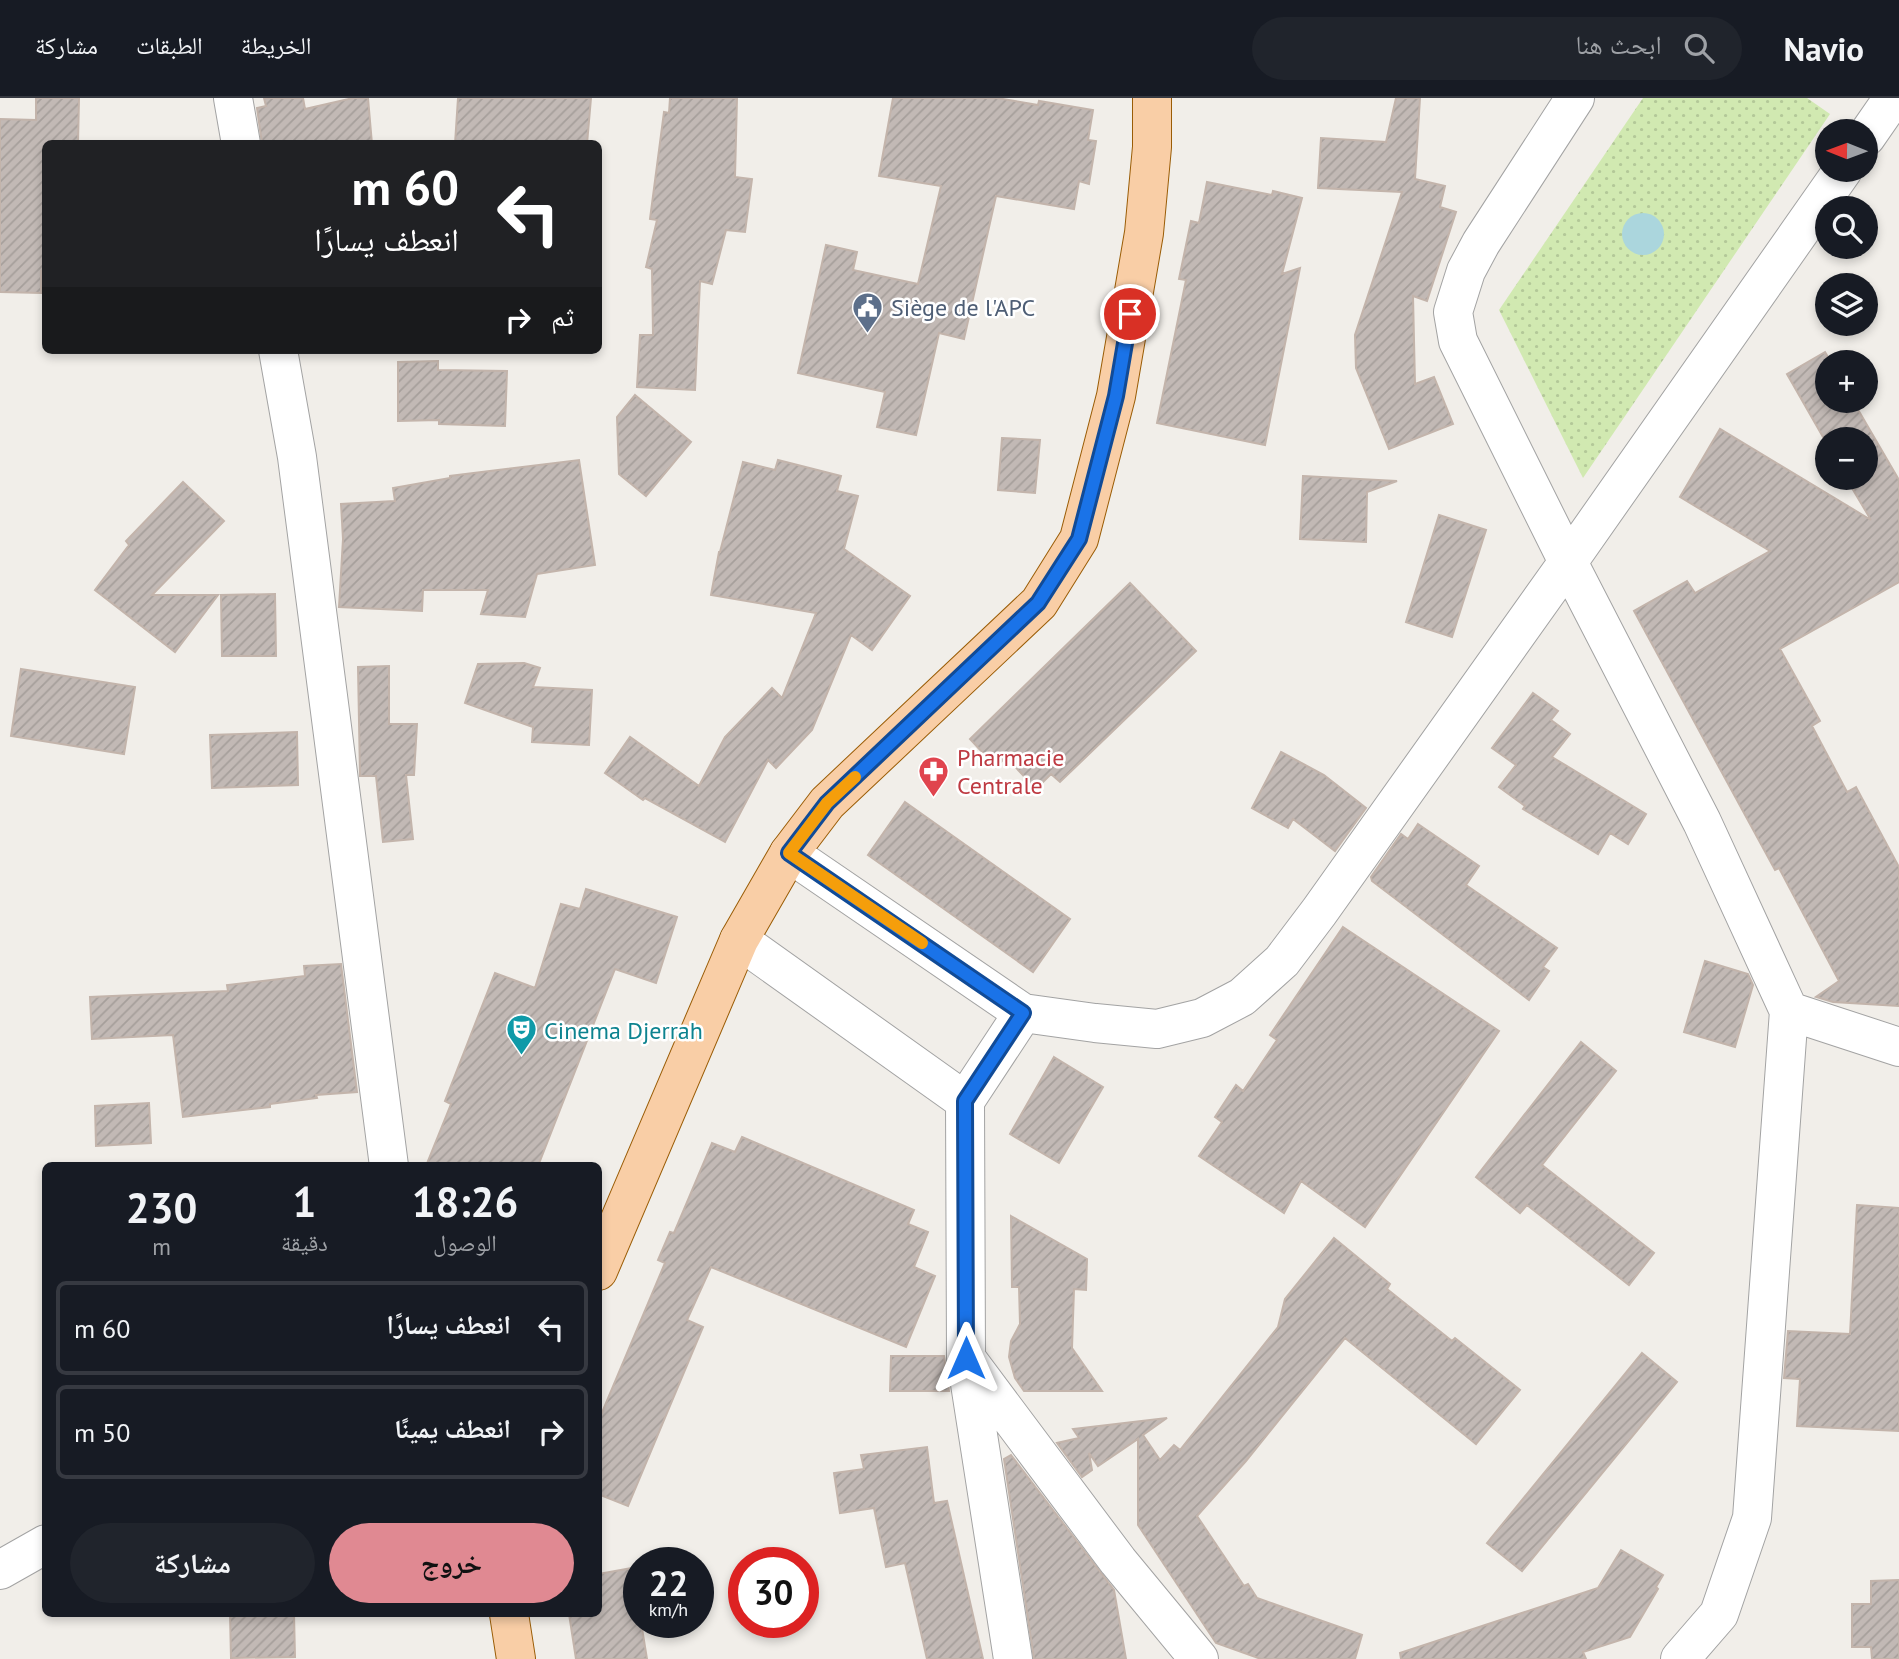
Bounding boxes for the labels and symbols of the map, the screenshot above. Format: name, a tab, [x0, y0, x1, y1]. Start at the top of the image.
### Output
north arrow	[1815, 119, 1878, 182]
pin	[1100, 284, 1160, 344]
public building icon: Siège de l'APC	[851, 290, 885, 334]
place label: Siège de l'APC	[891, 292, 1035, 323]
place label: Pharmacie Centrale	[957, 742, 1064, 801]
pharmacy icon: Pharmacie Centrale	[917, 754, 951, 798]
theatre icon: Cinema Djerrah	[504, 1013, 538, 1057]
place label: Cinema Djerrah	[544, 1015, 703, 1046]
position arrow	[929, 1321, 1003, 1395]
speed limit sign: 30	[728, 1547, 819, 1638]

